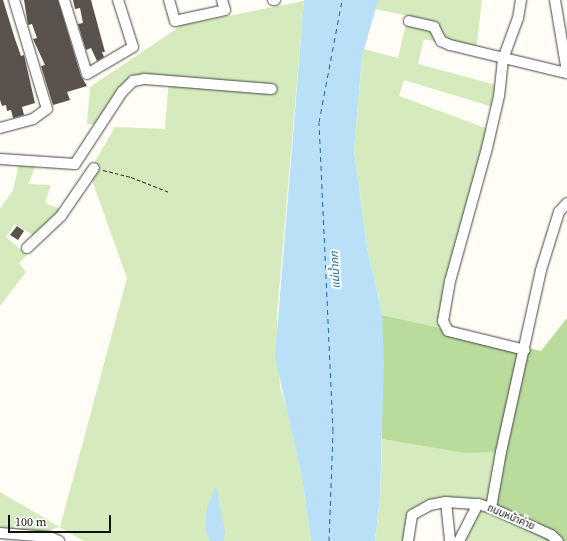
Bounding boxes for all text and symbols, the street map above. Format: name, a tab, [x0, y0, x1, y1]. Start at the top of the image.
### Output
water label: แม่น้ำกก	[328, 251, 344, 289]
street label: ถนนหน้าค่าย	[485, 502, 537, 532]
scale bar	[10, 507, 113, 533]
text: 100 m	[15, 514, 47, 530]

